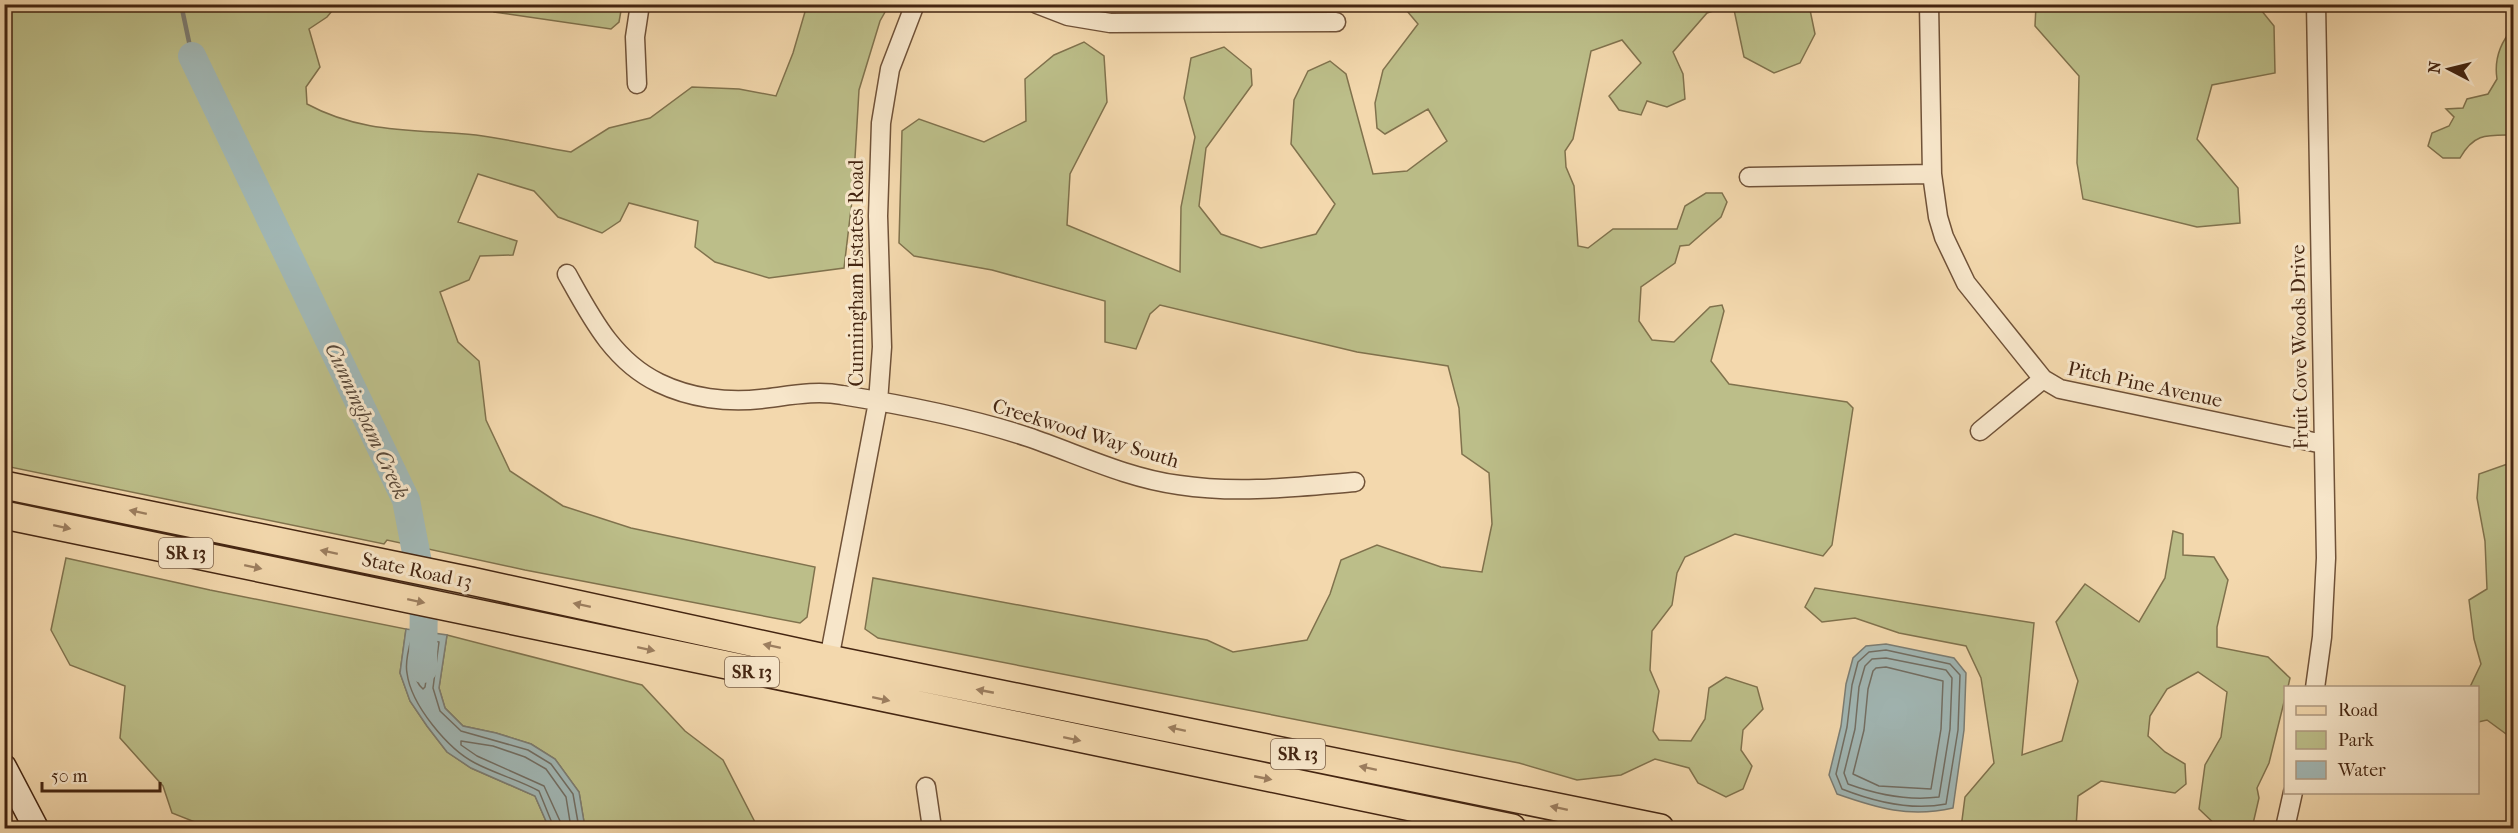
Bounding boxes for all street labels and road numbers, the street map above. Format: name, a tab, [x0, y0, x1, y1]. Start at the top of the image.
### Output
street label: Cunningham Estates Road	[845, 158, 868, 386]
street label: Fruit Cove Woods Drive	[2286, 244, 2313, 450]
street label: Pitch Pine Avenue	[2065, 357, 2224, 412]
street label: Creekwood Way South	[990, 394, 1183, 473]
road number: SR 13	[159, 538, 213, 568]
street label: State Road 13	[360, 548, 474, 593]
road number: SR 13	[725, 657, 779, 687]
road number: SR 13	[1271, 739, 1325, 769]

